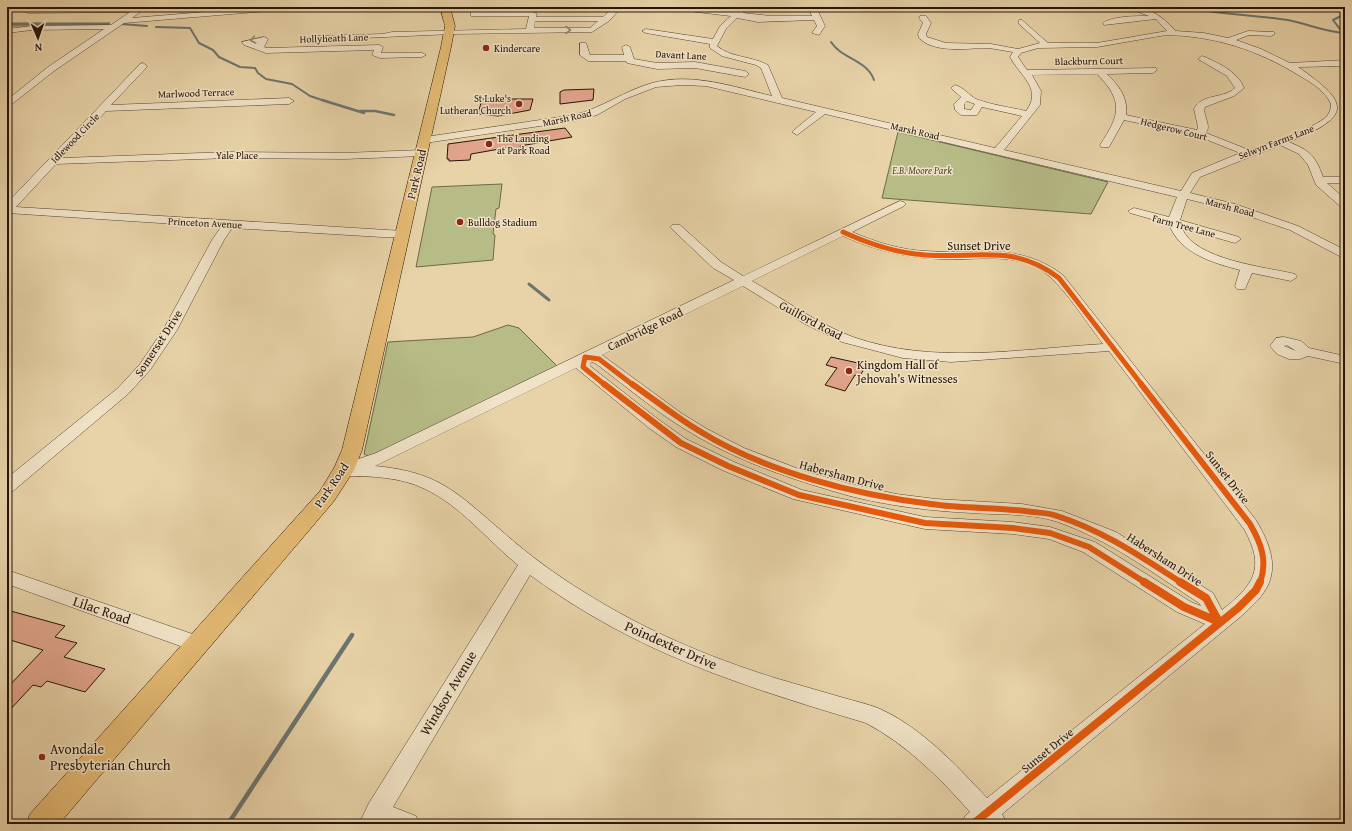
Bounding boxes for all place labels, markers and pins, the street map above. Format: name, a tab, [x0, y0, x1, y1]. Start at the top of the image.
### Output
place label: Kindercare	[494, 41, 540, 56]
marker: Kindercare	[481, 43, 491, 53]
place label: St Luke's Lutheran Church	[440, 91, 511, 118]
marker: St Luke's Lutheran Church	[514, 99, 524, 109]
place label: The Landing at Park Road	[497, 131, 551, 158]
marker: The Landing at Park Road	[484, 139, 494, 149]
place label: Bulldog Stadium	[468, 215, 538, 230]
marker: Bulldog Stadium	[455, 217, 465, 227]
place label: Kingdom Hall of Jehovah’s Witnesses	[855, 356, 958, 387]
marker: Kingdom Hall of Jehovah’s Witnesses	[844, 366, 854, 376]
place label: Avondale Presbyterian Church	[50, 739, 171, 775]
marker: Avondale Presbyterian Church	[37, 752, 47, 762]

